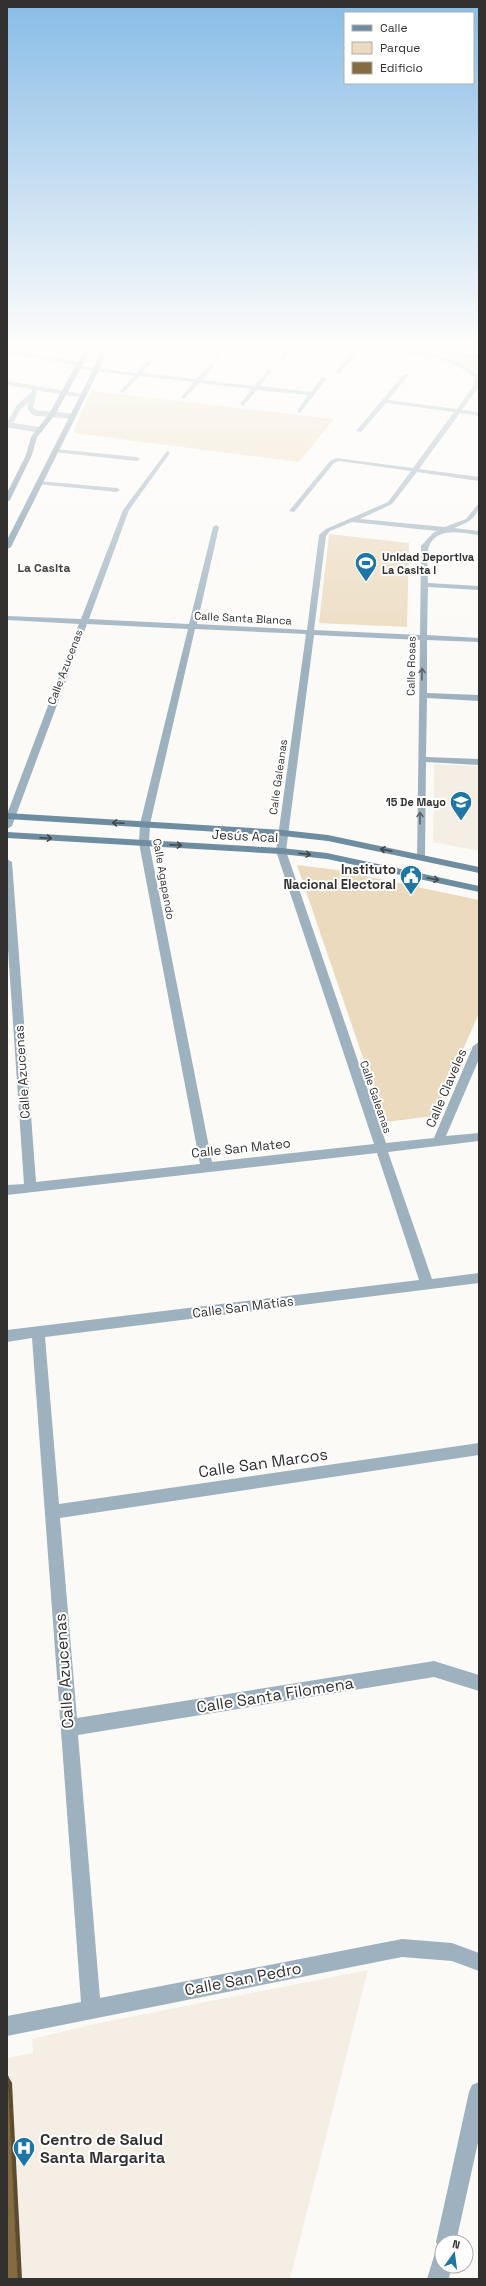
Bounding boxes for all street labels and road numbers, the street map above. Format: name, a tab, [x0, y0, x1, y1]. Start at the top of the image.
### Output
street label: Calle Santa Blanca	[194, 608, 293, 628]
street label: Calle Azucenas	[44, 627, 86, 707]
street label: Calle Rosas	[403, 636, 419, 696]
street label: Calle Galeanas	[266, 738, 290, 816]
street label: Jesús Acal	[211, 826, 279, 846]
street label: Calle Agapando	[150, 837, 178, 921]
street label: Calle Azucenas	[10, 1025, 34, 1119]
street label: Calle Claveles	[422, 1046, 470, 1130]
street label: Calle Galeanas	[357, 1059, 395, 1135]
street label: Calle San Mateo	[191, 1134, 291, 1162]
street label: Calle San Matías	[191, 1292, 295, 1322]
street label: Calle San Marcos	[197, 1444, 329, 1482]
street label: Calle Azucenas	[50, 1613, 78, 1729]
street label: Calle Santa Filomena	[195, 1672, 355, 1718]
street label: Calle San Pedro	[183, 1957, 303, 2001]

